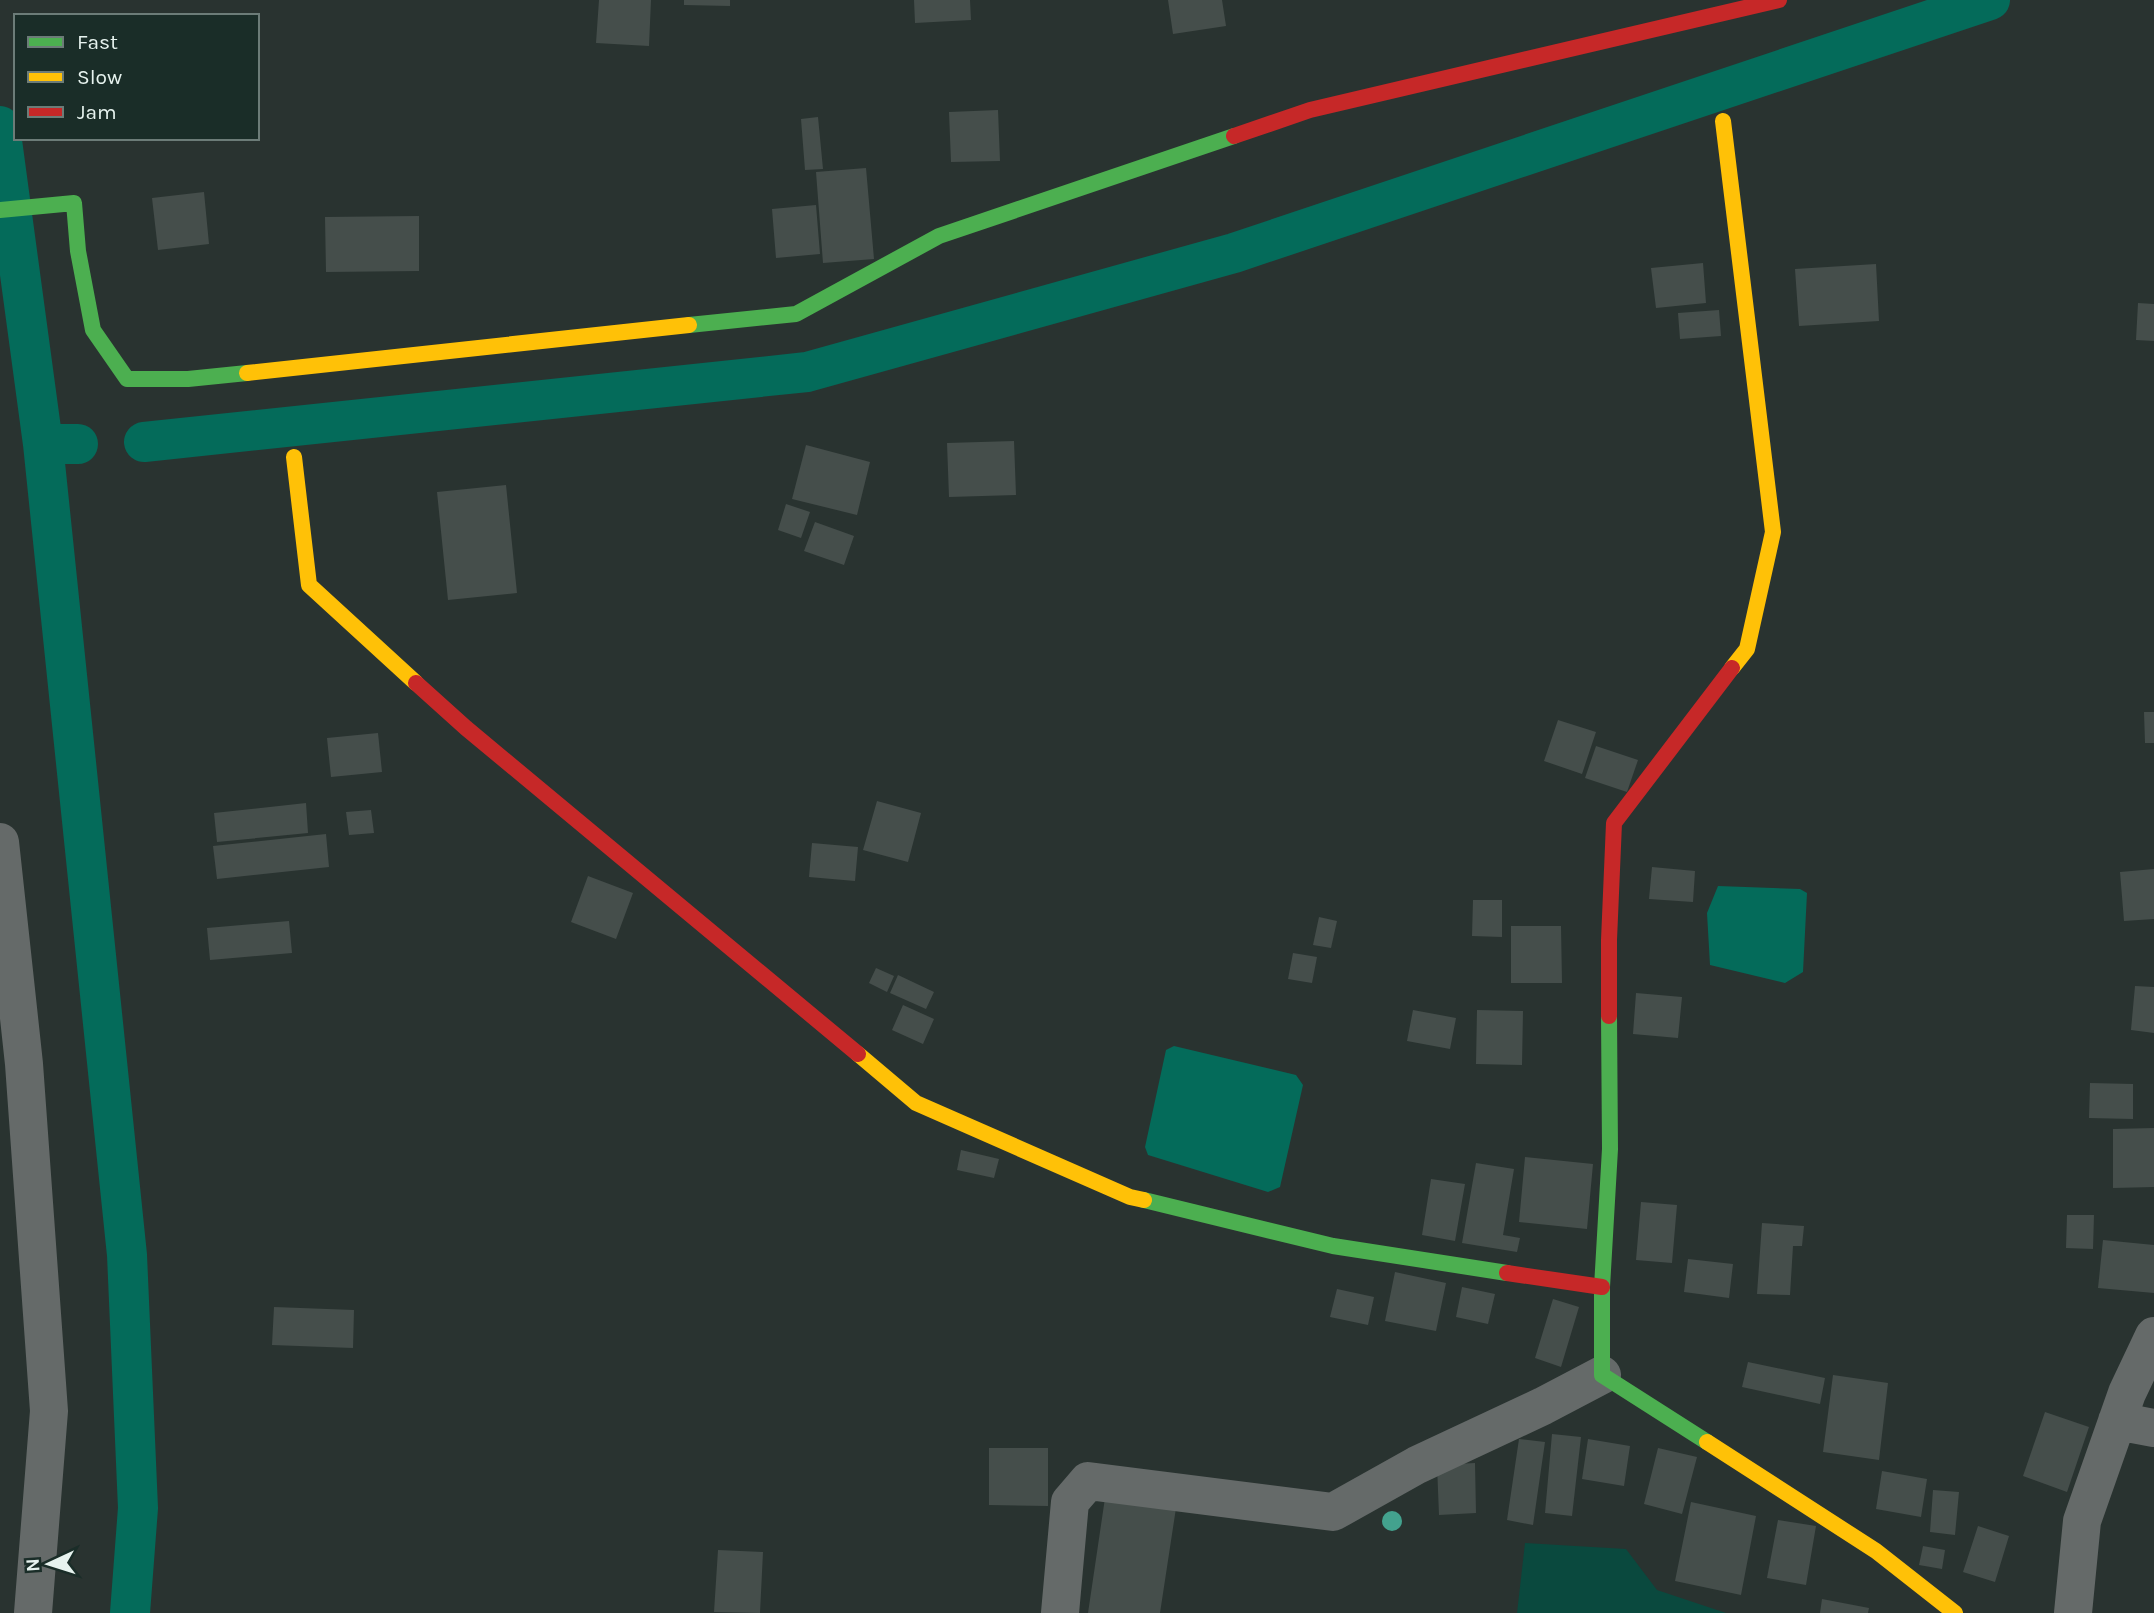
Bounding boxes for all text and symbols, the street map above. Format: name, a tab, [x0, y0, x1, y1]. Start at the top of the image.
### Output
legend	[14, 14, 259, 140]
text: Fast	[77, 30, 118, 54]
text: Slow	[77, 65, 122, 89]
text: Jam	[77, 100, 117, 124]
north arrow	[14, 1529, 84, 1599]
text: N	[22, 1558, 44, 1573]

